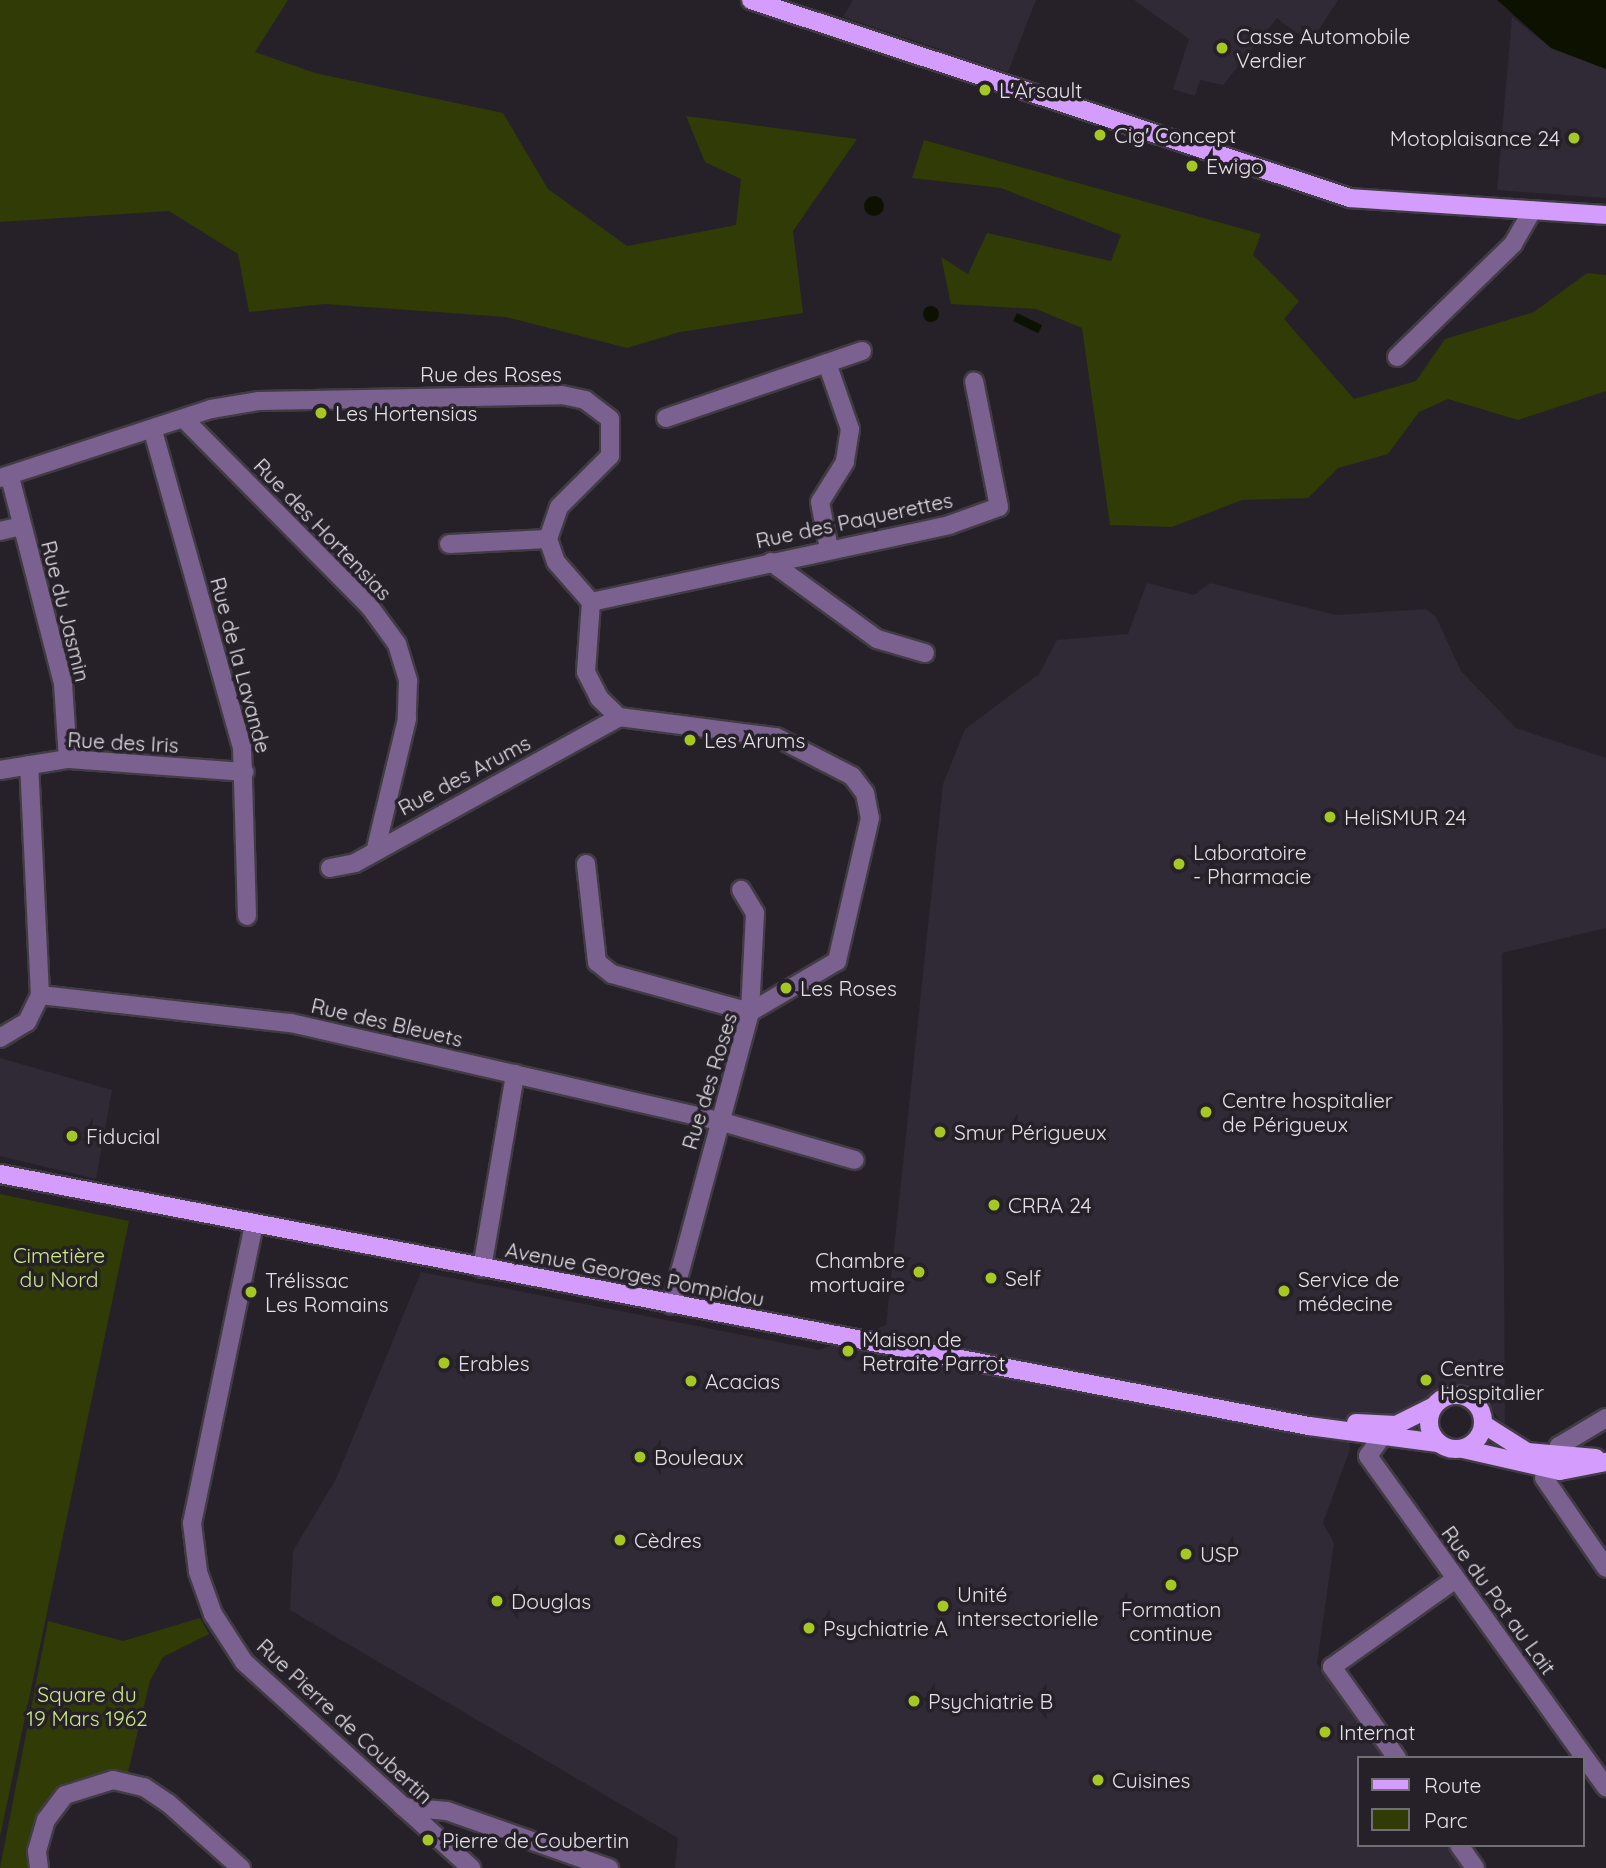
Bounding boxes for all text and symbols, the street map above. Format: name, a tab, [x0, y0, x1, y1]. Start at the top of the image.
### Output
place label: Casse Automobile Verdier	[1236, 23, 1410, 73]
marker: Casse Automobile Verdier	[1214, 40, 1230, 56]
place label: L'Arsault	[999, 77, 1082, 103]
marker: L'Arsault	[977, 82, 993, 98]
place label: Cig' Concept	[1114, 122, 1236, 148]
place label: Motoplaisance 24	[1390, 125, 1560, 151]
marker: Cig' Concept	[1092, 127, 1108, 143]
marker: Motoplaisance 24	[1566, 130, 1582, 146]
place label: Ewigo	[1206, 153, 1264, 179]
marker: Ewigo	[1184, 158, 1200, 174]
street label: Rue des Roses	[420, 361, 562, 387]
place label: Les Hortensias	[335, 400, 477, 426]
marker: Les Hortensias	[313, 405, 329, 421]
street label: Rue des Hortensias	[249, 453, 397, 605]
street label: Rue des Paquerettes	[753, 487, 955, 553]
street label: Rue du Jasmin	[36, 538, 96, 684]
street label: Rue de la Lavande	[205, 574, 277, 756]
street label: Rue des Iris	[67, 727, 179, 757]
place label: Les Arums	[704, 727, 805, 753]
street label: Rue des Arums	[394, 730, 534, 820]
marker: Les Arums	[682, 732, 698, 748]
place label: HeliSMUR 24	[1344, 804, 1467, 830]
marker: HeliSMUR 24	[1322, 809, 1338, 825]
place label: Laboratoire - Pharmacie	[1193, 839, 1311, 889]
marker: Laboratoire - Pharmacie	[1171, 856, 1187, 872]
place label: Les Roses	[800, 975, 897, 1001]
marker: Les Roses	[778, 980, 794, 996]
street label: Rue des Bleuets	[309, 992, 465, 1052]
street label: Rue des Roses	[676, 1010, 742, 1152]
place label: Centre hospitalier de Périgueux	[1222, 1087, 1393, 1137]
marker: Centre hospitalier de Périgueux	[1196, 1102, 1216, 1122]
place label: Smur Périgueux	[954, 1119, 1106, 1145]
place label: Fiducial	[86, 1123, 160, 1149]
marker: Smur Périgueux	[932, 1124, 948, 1140]
marker: Fiducial	[64, 1128, 80, 1144]
place label: CRRA 24	[1008, 1192, 1092, 1218]
marker: CRRA 24	[986, 1197, 1002, 1213]
street label: Avenue Georges Pompidou	[503, 1237, 767, 1311]
park label: Cimetière du Nord	[13, 1242, 105, 1292]
place label: Chambre mortuaire	[809, 1247, 905, 1297]
marker: Chambre mortuaire	[911, 1264, 927, 1280]
place label: Self	[1005, 1265, 1041, 1291]
place label: Service de médecine	[1298, 1266, 1399, 1316]
place label: Trélissac Les Romains	[265, 1267, 389, 1317]
marker: Self	[983, 1270, 999, 1286]
marker: Service de médecine	[1276, 1283, 1292, 1299]
marker: Trélissac Les Romains	[243, 1284, 259, 1300]
place label: Maison de Retraite Parrot	[862, 1326, 1005, 1376]
marker: Maison de Retraite Parrot	[840, 1343, 856, 1359]
place label: Erables	[458, 1350, 530, 1376]
marker: Erables	[436, 1355, 452, 1371]
place label: Centre Hospitalier	[1440, 1355, 1544, 1405]
place label: Acacias	[705, 1368, 780, 1394]
marker: Centre Hospitalier	[1418, 1372, 1434, 1388]
marker: Acacias	[683, 1373, 699, 1389]
place label: Bouleaux	[654, 1444, 743, 1470]
marker: Bouleaux	[632, 1449, 648, 1465]
street label: Rue du Pot au Lait	[1437, 1521, 1561, 1679]
place label: Cèdres	[634, 1527, 702, 1553]
marker: Cèdres	[612, 1532, 628, 1548]
place label: USP	[1200, 1541, 1239, 1567]
marker: USP	[1178, 1546, 1194, 1562]
marker: Formation continue	[1163, 1577, 1179, 1593]
place label: Unité intersectorielle	[957, 1581, 1099, 1631]
place label: Douglas	[511, 1588, 591, 1614]
marker: Douglas	[489, 1593, 505, 1609]
place label: Formation continue	[1121, 1596, 1221, 1646]
marker: Unité intersectorielle	[935, 1598, 951, 1614]
place label: Psychiatrie A	[823, 1615, 948, 1641]
marker: Psychiatrie A	[801, 1620, 817, 1636]
street label: Rue Pierre de Coubertin	[252, 1633, 438, 1809]
park label: Square du 19 Mars 1962	[26, 1681, 148, 1731]
place label: Psychiatrie B	[928, 1688, 1053, 1714]
marker: Psychiatrie B	[906, 1693, 922, 1709]
place label: Internat	[1339, 1719, 1415, 1745]
marker: Internat	[1317, 1724, 1333, 1740]
legend	[1358, 1756, 1585, 1847]
place label: Cuisines	[1112, 1767, 1190, 1793]
marker: Cuisines	[1090, 1772, 1106, 1788]
text: Route	[1424, 1772, 1481, 1798]
text: Parc	[1424, 1807, 1468, 1833]
place label: Pierre de Coubertin	[442, 1827, 629, 1853]
marker: Pierre de Coubertin	[420, 1832, 436, 1848]

